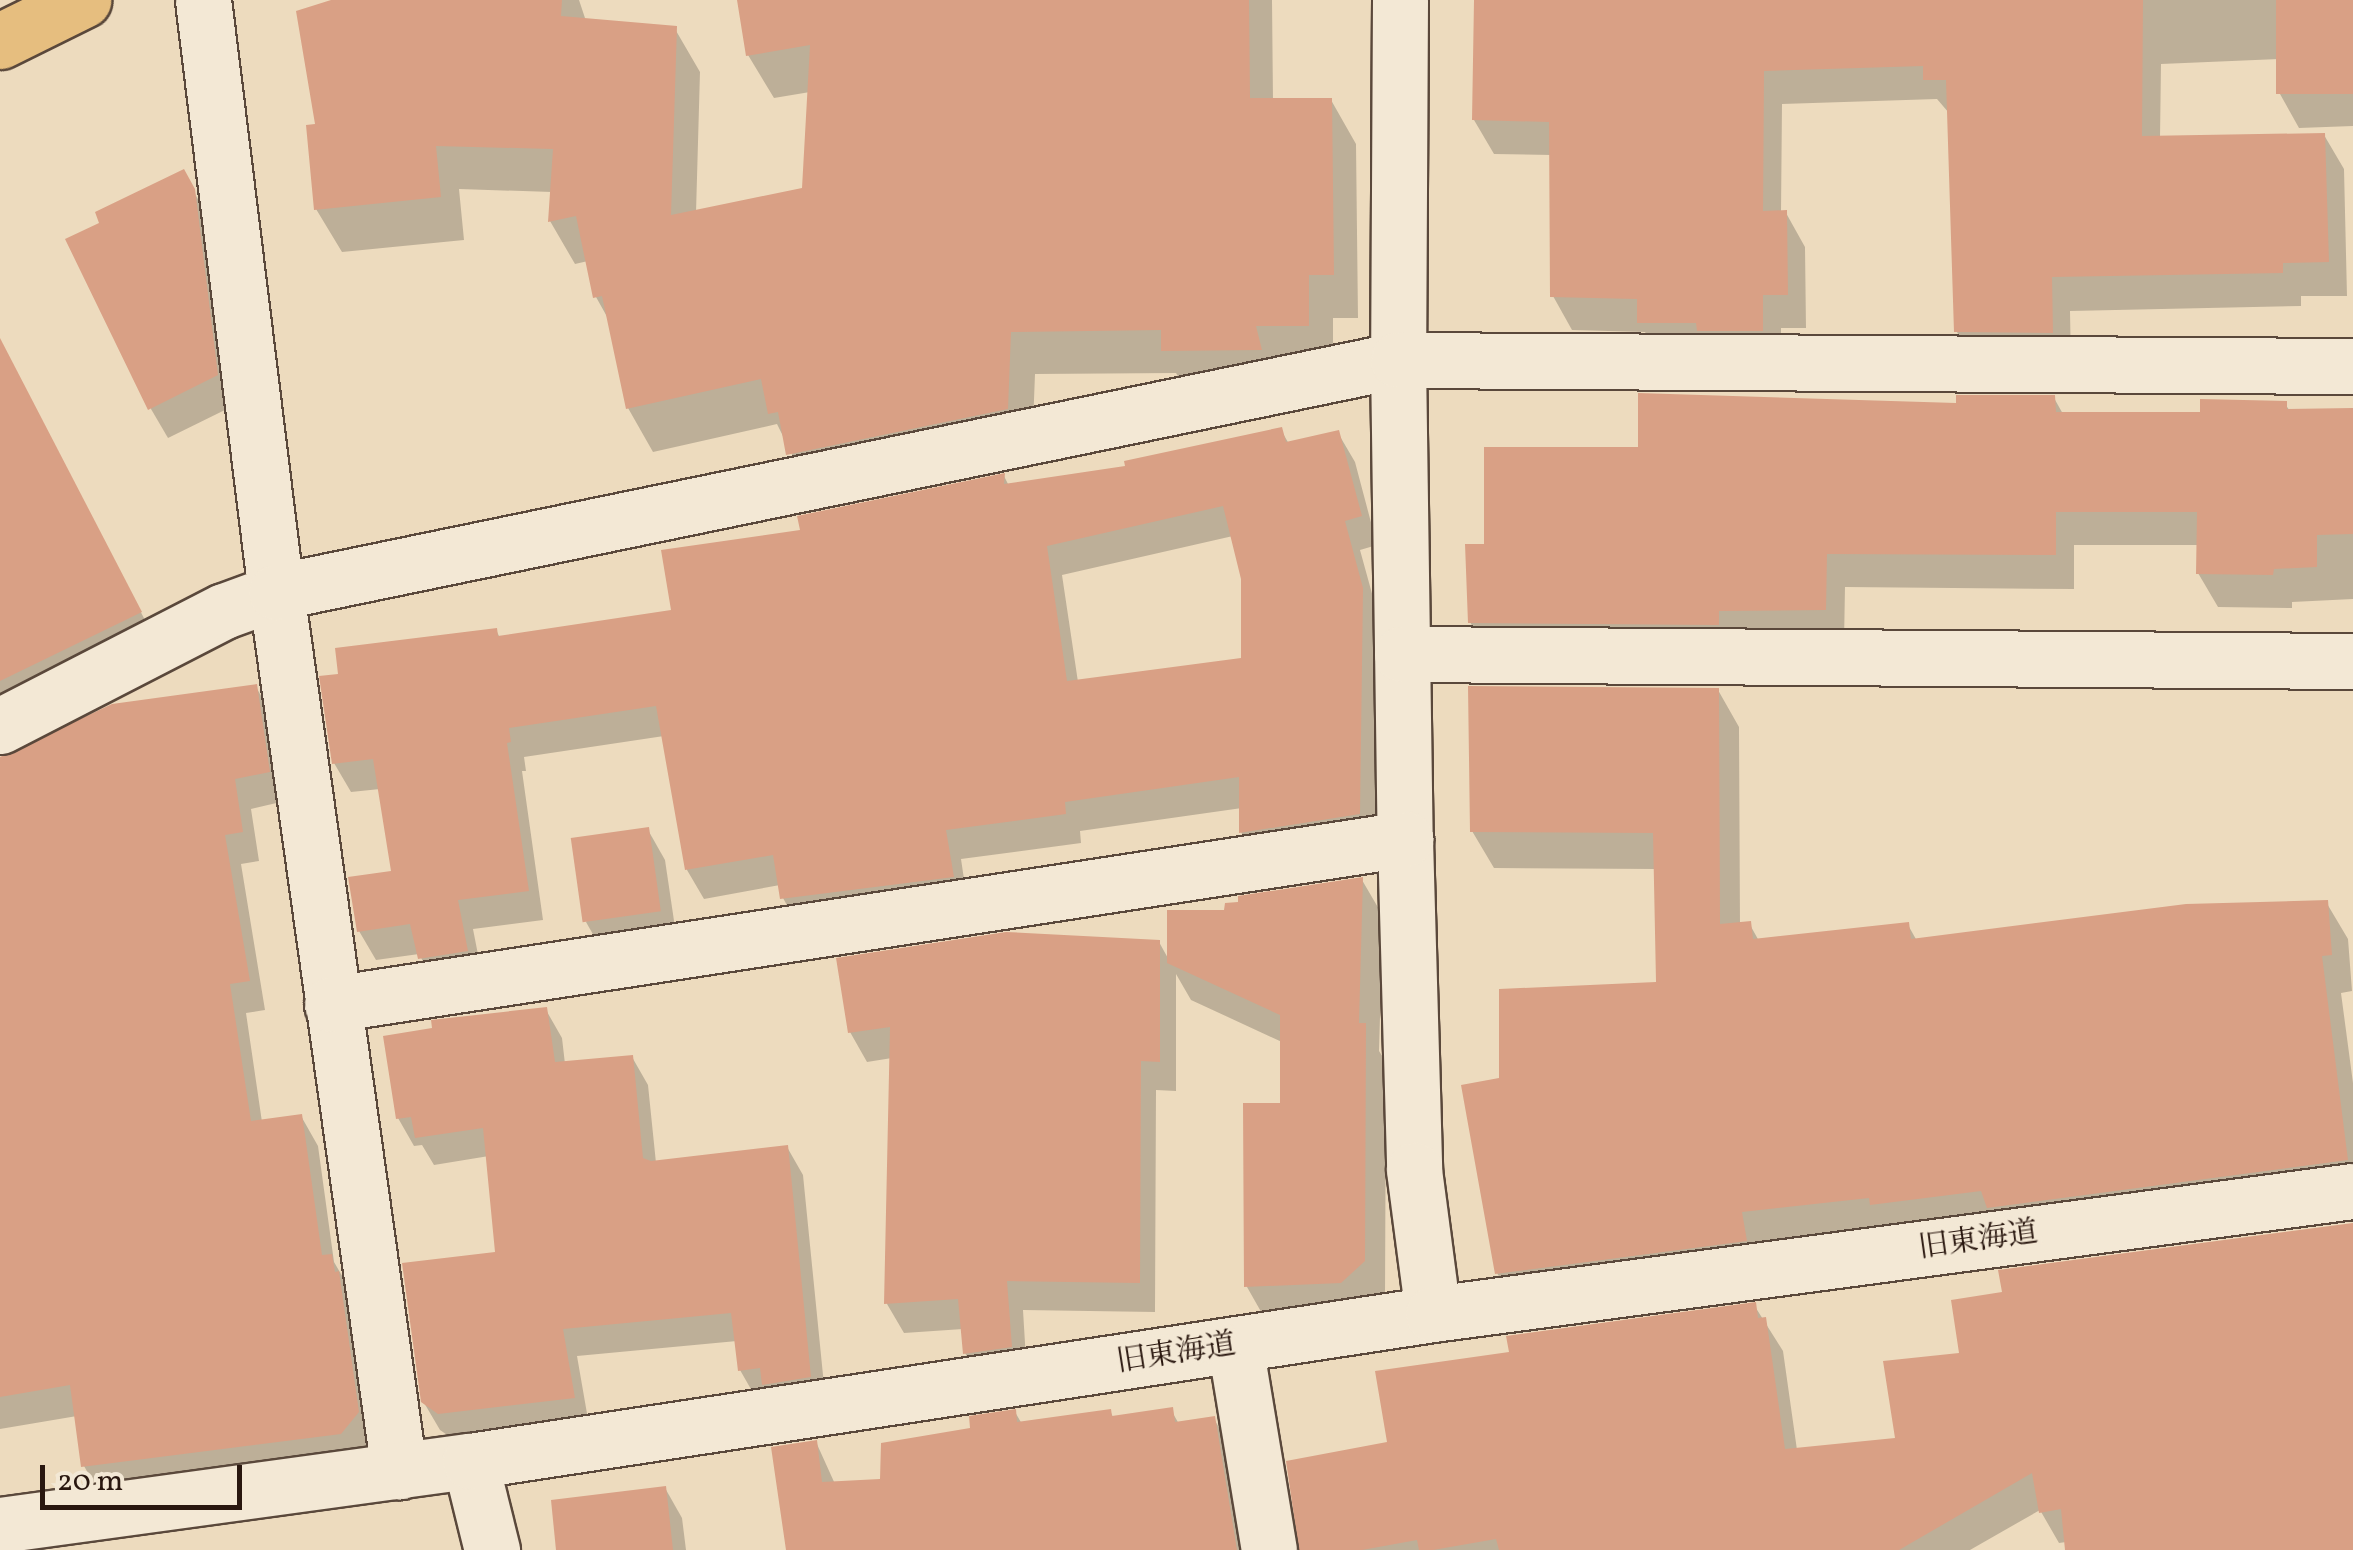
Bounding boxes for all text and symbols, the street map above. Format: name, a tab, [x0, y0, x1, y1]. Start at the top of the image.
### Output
street label: 旧東海道	[1916, 1215, 2040, 1267]
street label: 旧東海道	[1114, 1327, 1238, 1381]
scale bar	[45, 1445, 248, 1507]
text: 20 m	[57, 1461, 123, 1503]

